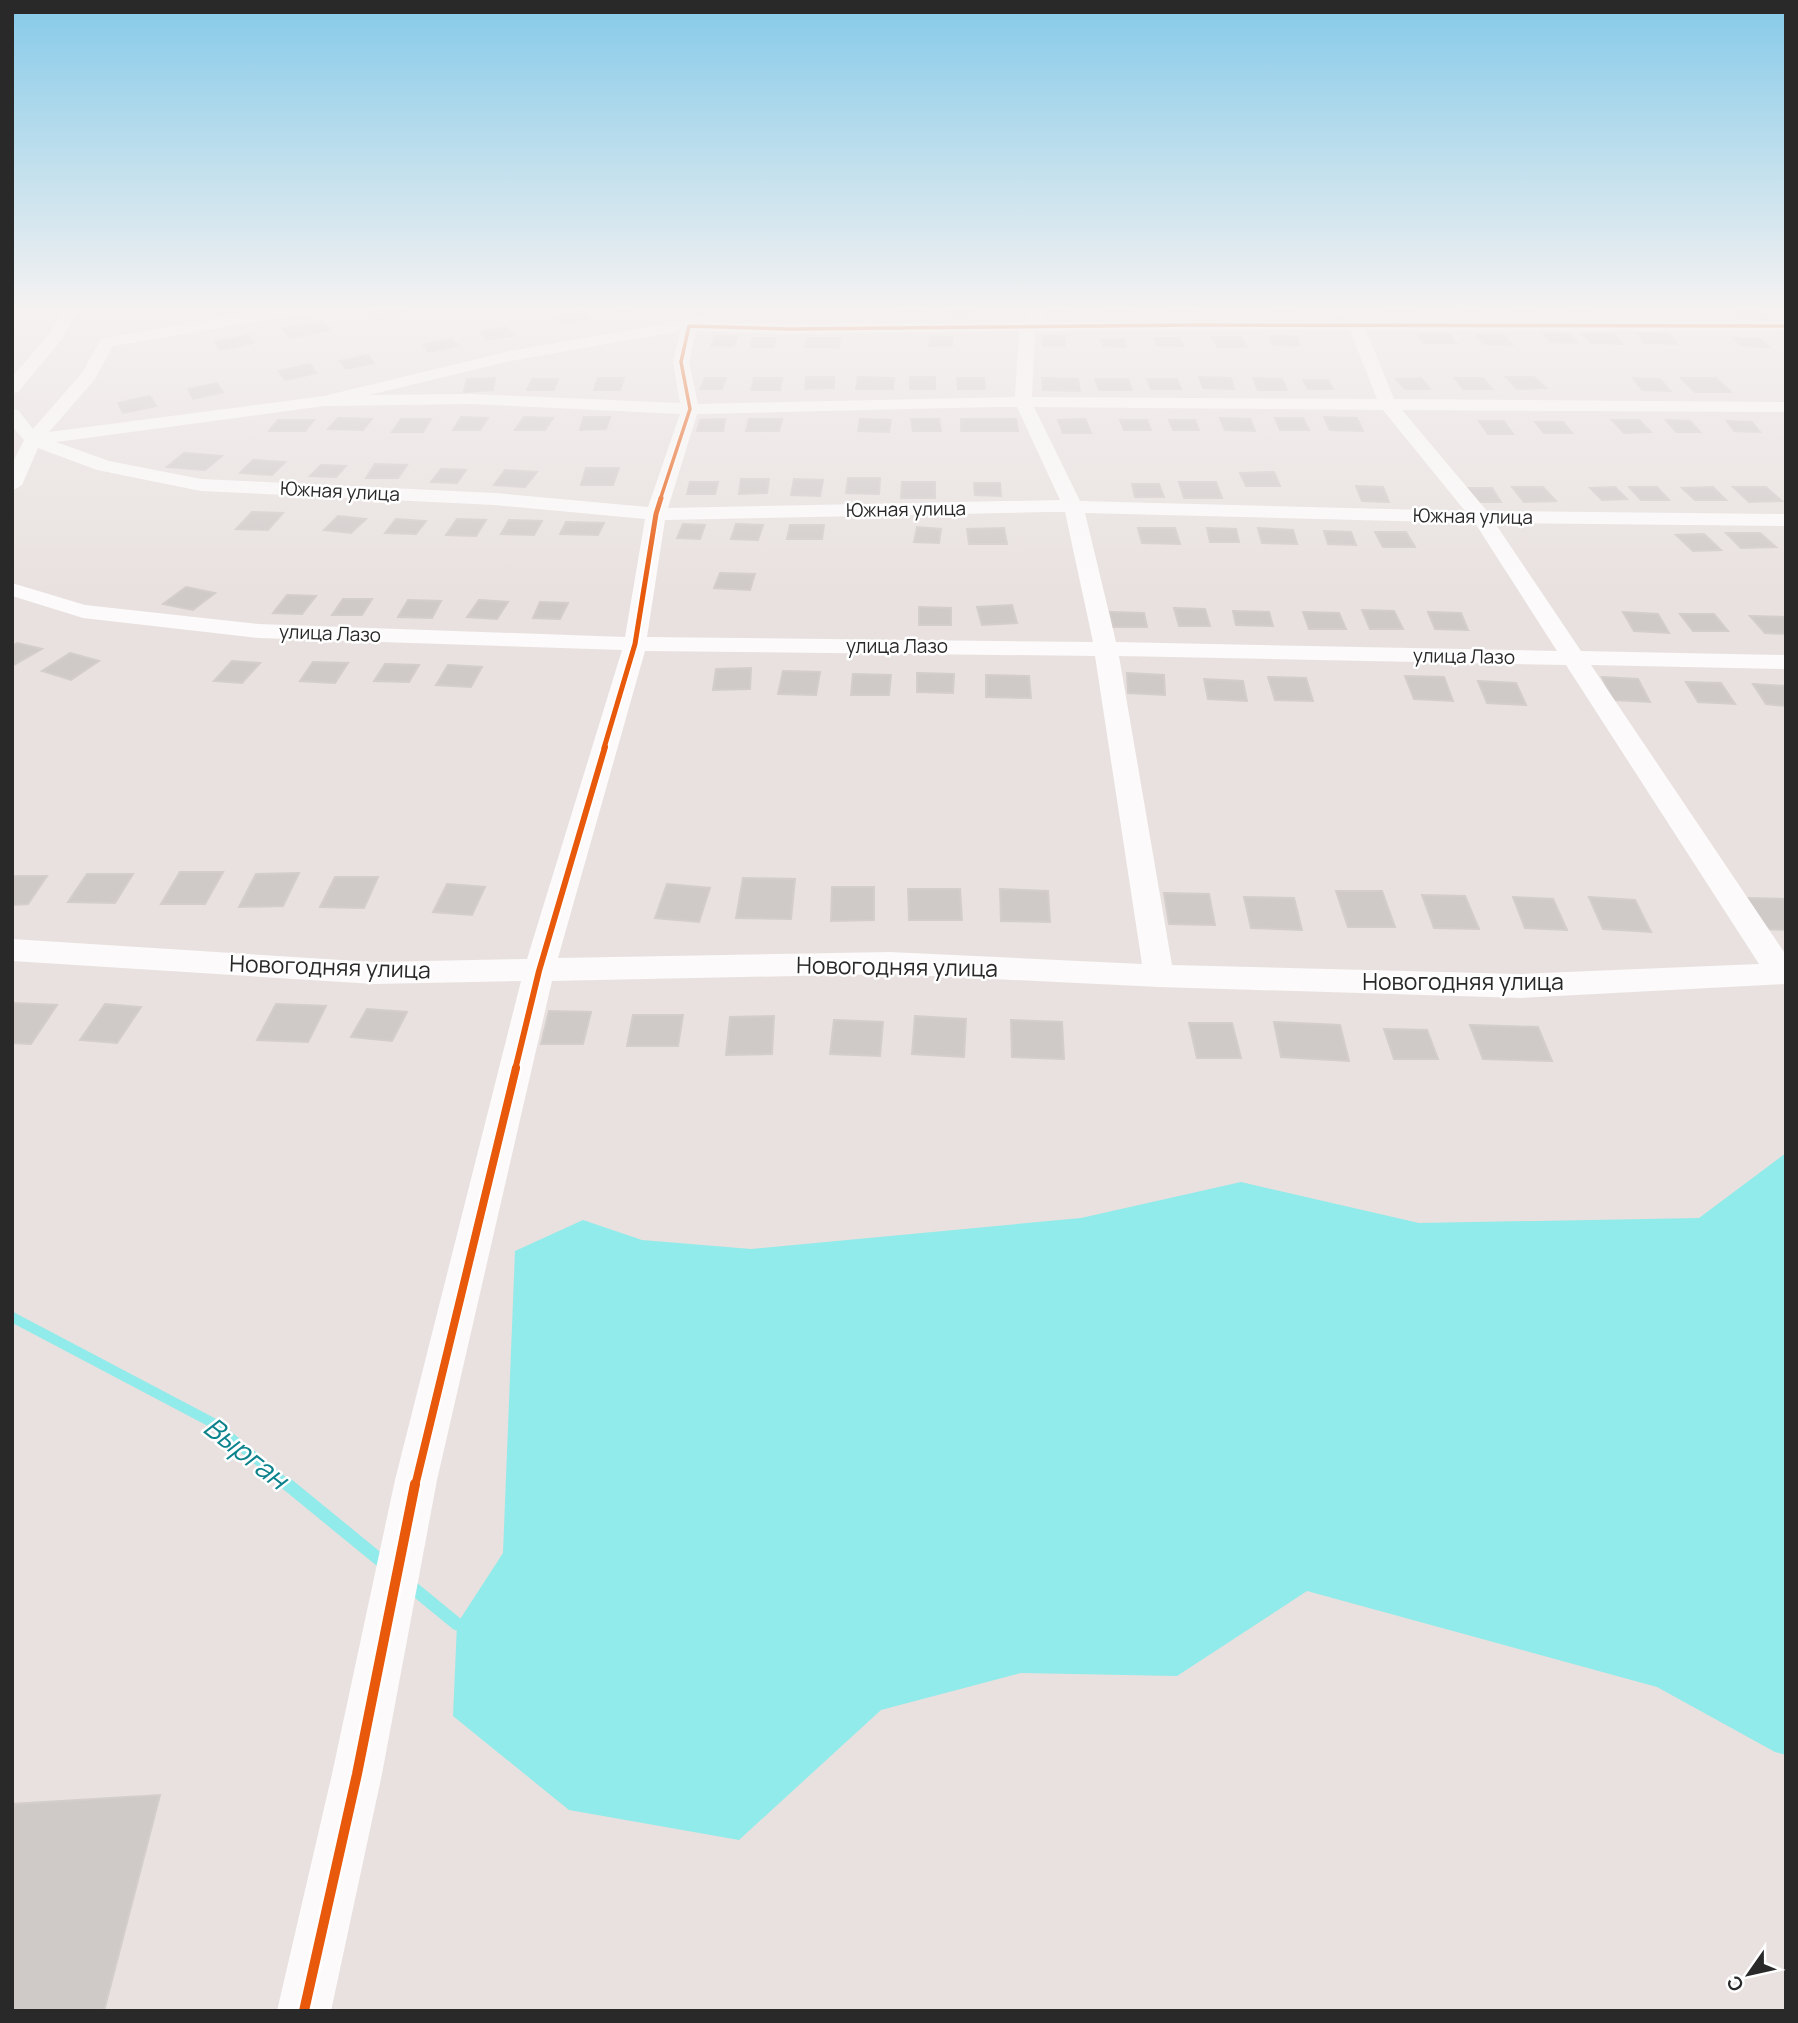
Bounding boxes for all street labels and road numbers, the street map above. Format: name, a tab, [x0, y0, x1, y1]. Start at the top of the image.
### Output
street label: Южная улица	[279, 475, 401, 507]
street label: Южная улица	[846, 495, 966, 523]
street label: Южная улица	[1413, 502, 1533, 530]
street label: улица Лазо	[278, 618, 382, 648]
street label: улица Лазо	[846, 633, 948, 659]
street label: улица Лазо	[1413, 642, 1515, 670]
street label: Новогодняя улица	[229, 946, 431, 986]
street label: Новогодняя улица	[796, 948, 998, 984]
street label: Новогодняя улица	[1362, 965, 1564, 997]

